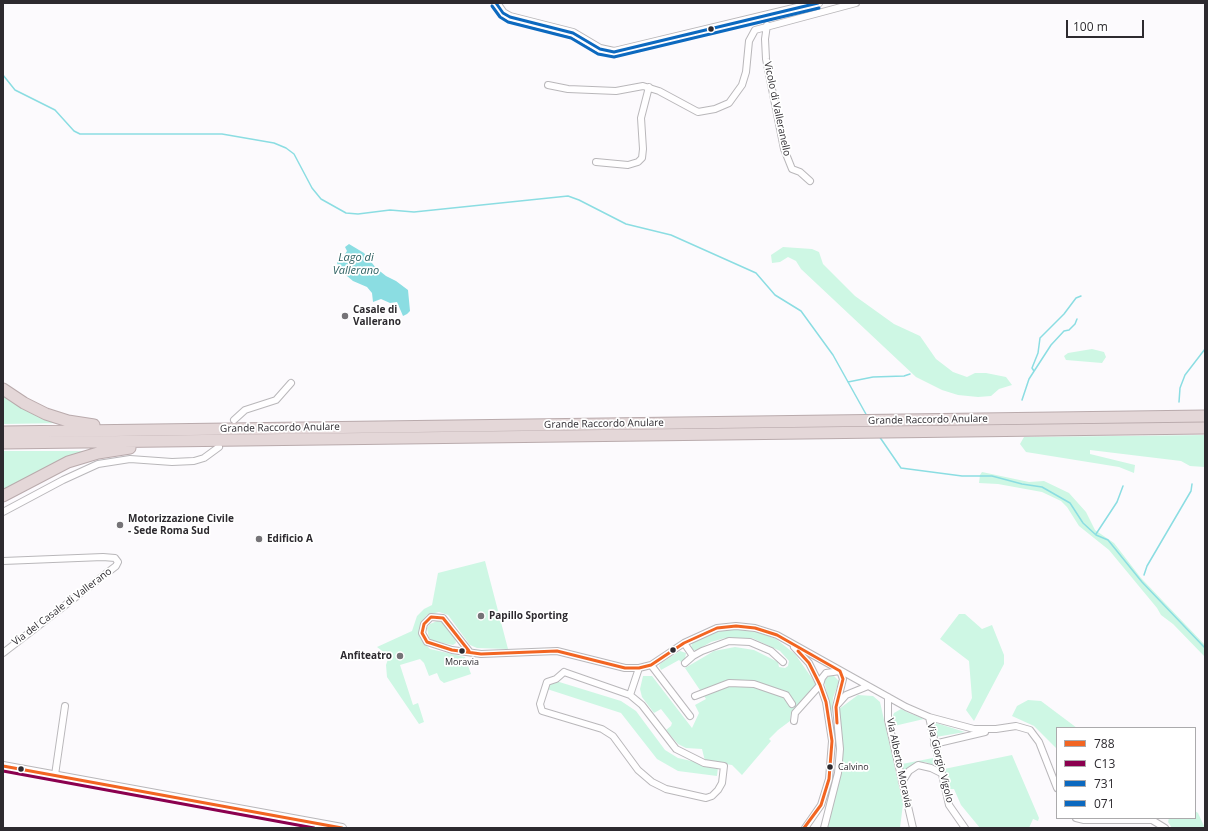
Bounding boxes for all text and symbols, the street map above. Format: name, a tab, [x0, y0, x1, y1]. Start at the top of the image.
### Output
scale bar	[1068, 12, 1146, 38]
text: 100 m	[1073, 18, 1108, 35]
unlabelled marker	[706, 24, 716, 34]
street label: Vicolo di Valleranello	[761, 61, 793, 157]
water label: Lago di Vallerano	[333, 251, 379, 277]
place label: Casale di Vallerano	[353, 304, 401, 328]
marker: Casale di Vallerano	[340, 311, 350, 321]
street label: Grande Raccordo Anulare	[868, 413, 988, 427]
street label: Grande Raccordo Anulare	[544, 417, 664, 431]
street label: Grande Raccordo Anulare	[220, 421, 340, 435]
place label: Motorizzazione Civile - Sede Roma Sud	[128, 513, 234, 536]
marker: Motorizzazione Civile - Sede Roma Sud	[115, 520, 125, 530]
place label: Edificio A	[267, 533, 313, 545]
marker: Edificio A	[254, 534, 264, 544]
street label: Via del Casale di Vallerano	[10, 566, 114, 648]
place label: Papillo Sporting	[489, 610, 568, 622]
marker: Papillo Sporting	[476, 611, 486, 621]
unlabelled marker	[668, 645, 678, 655]
marker: Moravia	[457, 646, 467, 656]
place label: Anfiteatro	[340, 650, 392, 662]
marker: Anfiteatro	[395, 651, 405, 661]
place label: Moravia	[445, 657, 479, 667]
street label: Via Alberto Moravia	[884, 717, 914, 809]
street label: Via Giorgio Vigolo	[924, 722, 956, 804]
legend	[1056, 727, 1196, 819]
text: 788	[1094, 735, 1115, 752]
text: C13	[1094, 755, 1115, 772]
marker: Calvino	[825, 762, 835, 772]
place label: Calvino	[838, 762, 869, 772]
unlabelled marker	[16, 764, 26, 774]
text: 731	[1094, 775, 1115, 792]
text: 071	[1094, 795, 1115, 812]

